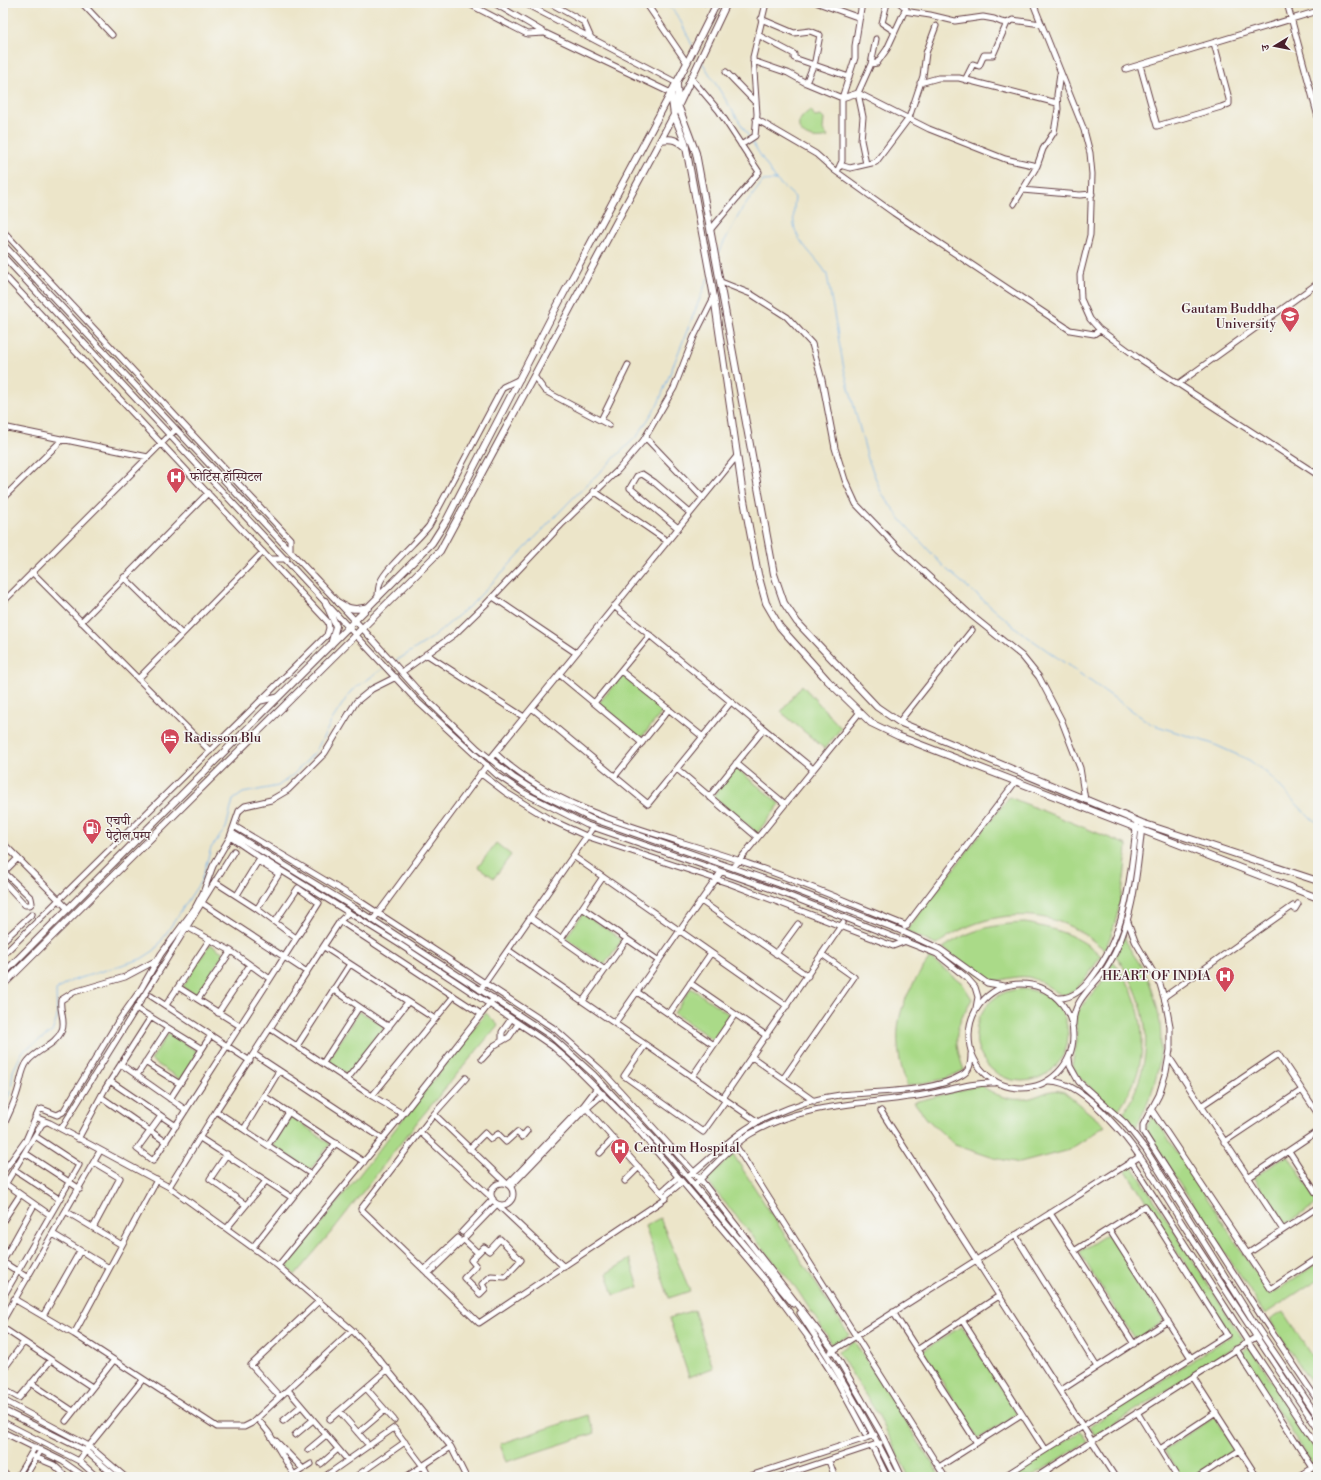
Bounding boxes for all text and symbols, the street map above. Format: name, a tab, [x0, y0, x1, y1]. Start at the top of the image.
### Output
north arrow	[1255, 26, 1295, 66]
text: उ	[1259, 42, 1274, 53]
place label: Gautam Buddha University	[1181, 301, 1277, 332]
school or university icon: Gautam Buddha University	[1279, 305, 1301, 333]
hospital icon: फोर्टिस हॉस्पिटल	[165, 466, 187, 494]
place label: फोर्टिस हॉस्पिटल	[189, 469, 263, 485]
hotel icon: Radisson Blu	[159, 727, 181, 755]
place label: Radisson Blu	[184, 730, 262, 746]
place label: एचपी पेट्रोल पम्प	[105, 813, 152, 844]
fuel station icon: एचपी पेट्रोल पम्प	[81, 817, 103, 845]
hospital icon: HEART OF INDIA	[1214, 965, 1236, 993]
place label: HEART OF INDIA	[1102, 968, 1212, 984]
hospital icon: Centrum Hospital	[609, 1137, 631, 1165]
place label: Centrum Hospital	[634, 1140, 740, 1156]

